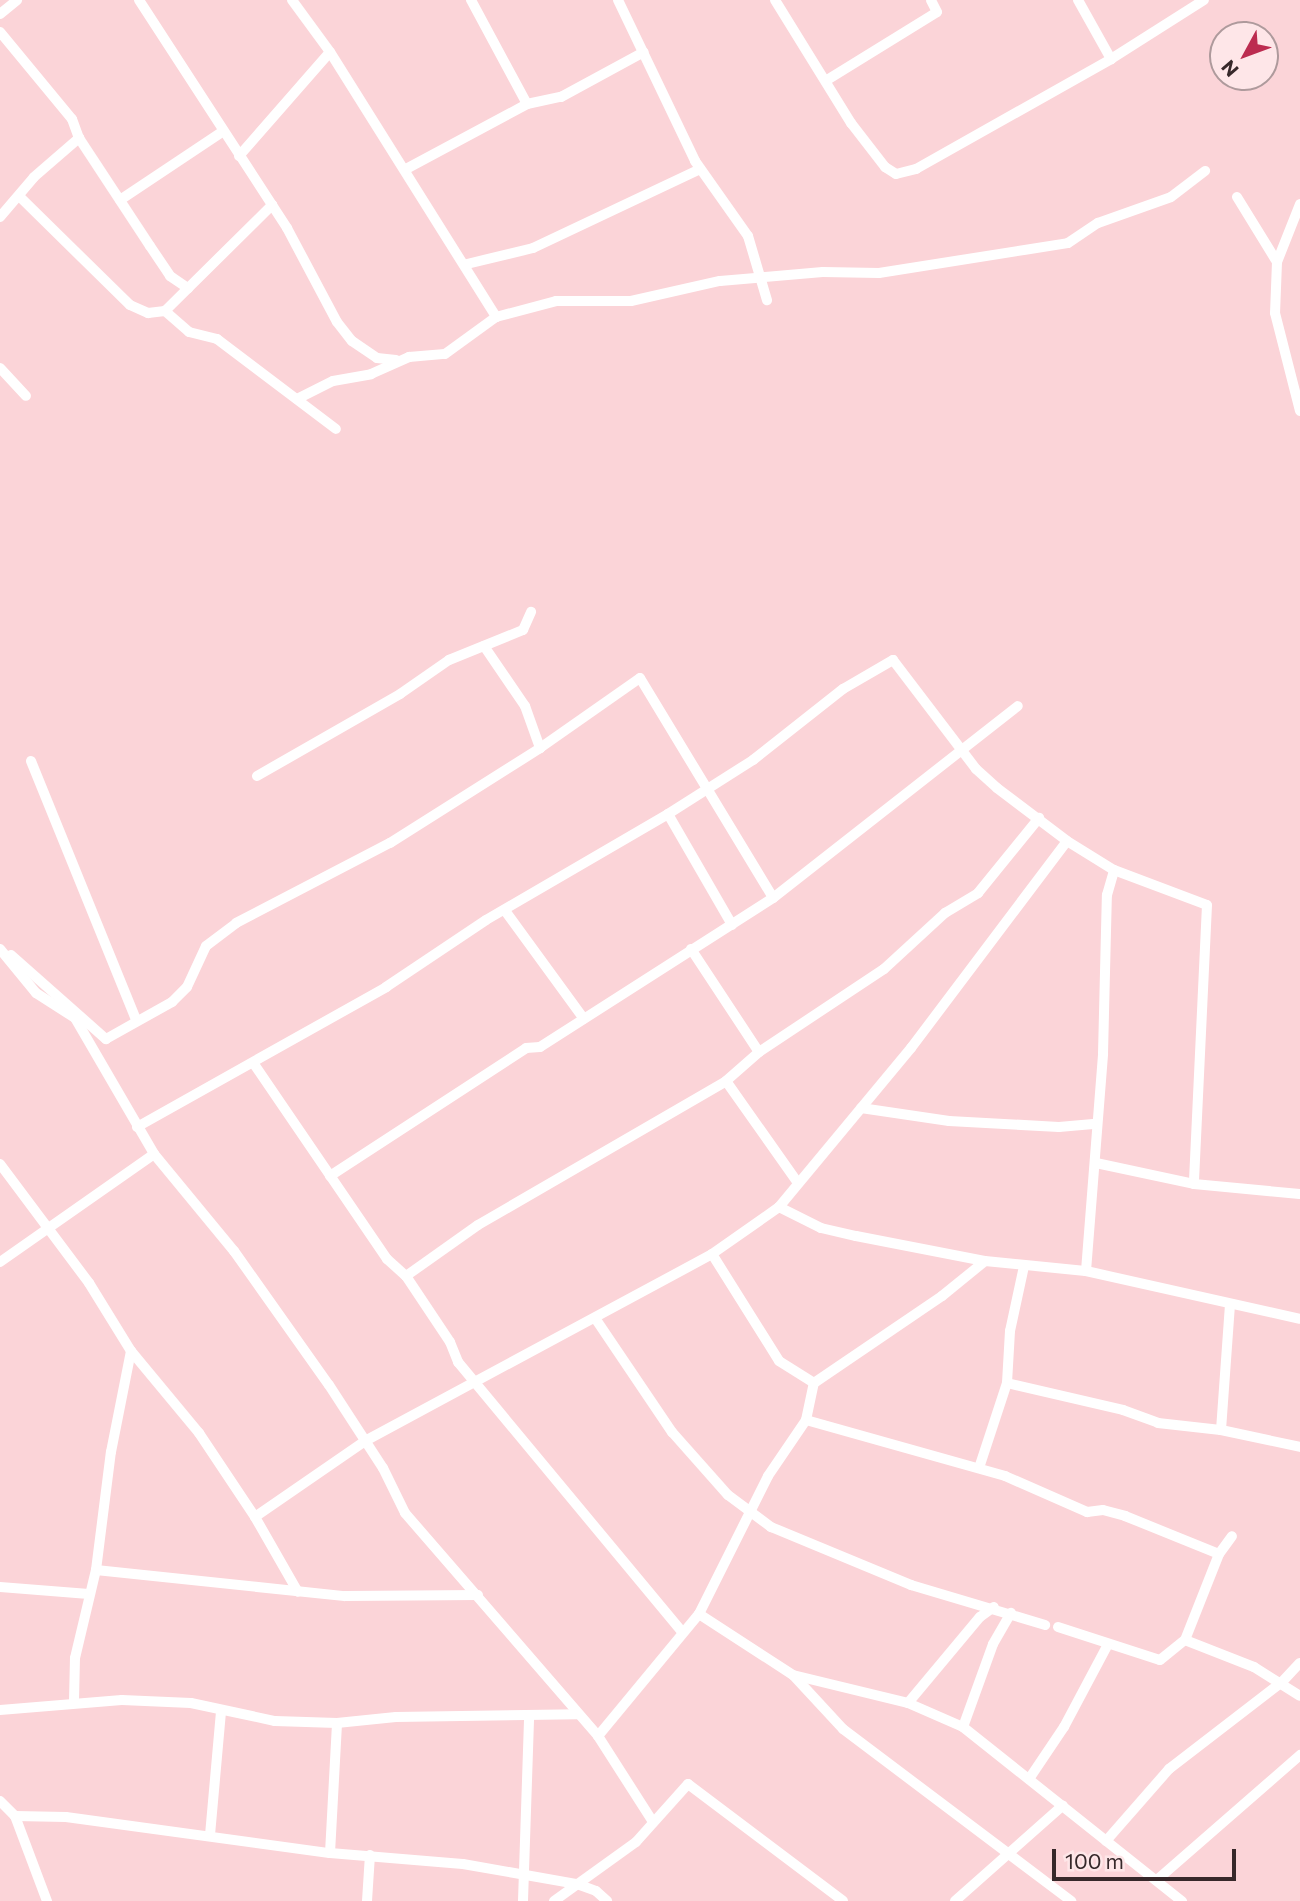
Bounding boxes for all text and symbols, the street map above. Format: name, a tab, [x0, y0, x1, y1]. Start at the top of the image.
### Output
north arrow	[1209, 21, 1279, 91]
text: N	[1216, 56, 1243, 82]
scale bar	[1055, 1834, 1239, 1878]
text: 100 m	[1065, 1848, 1124, 1873]

